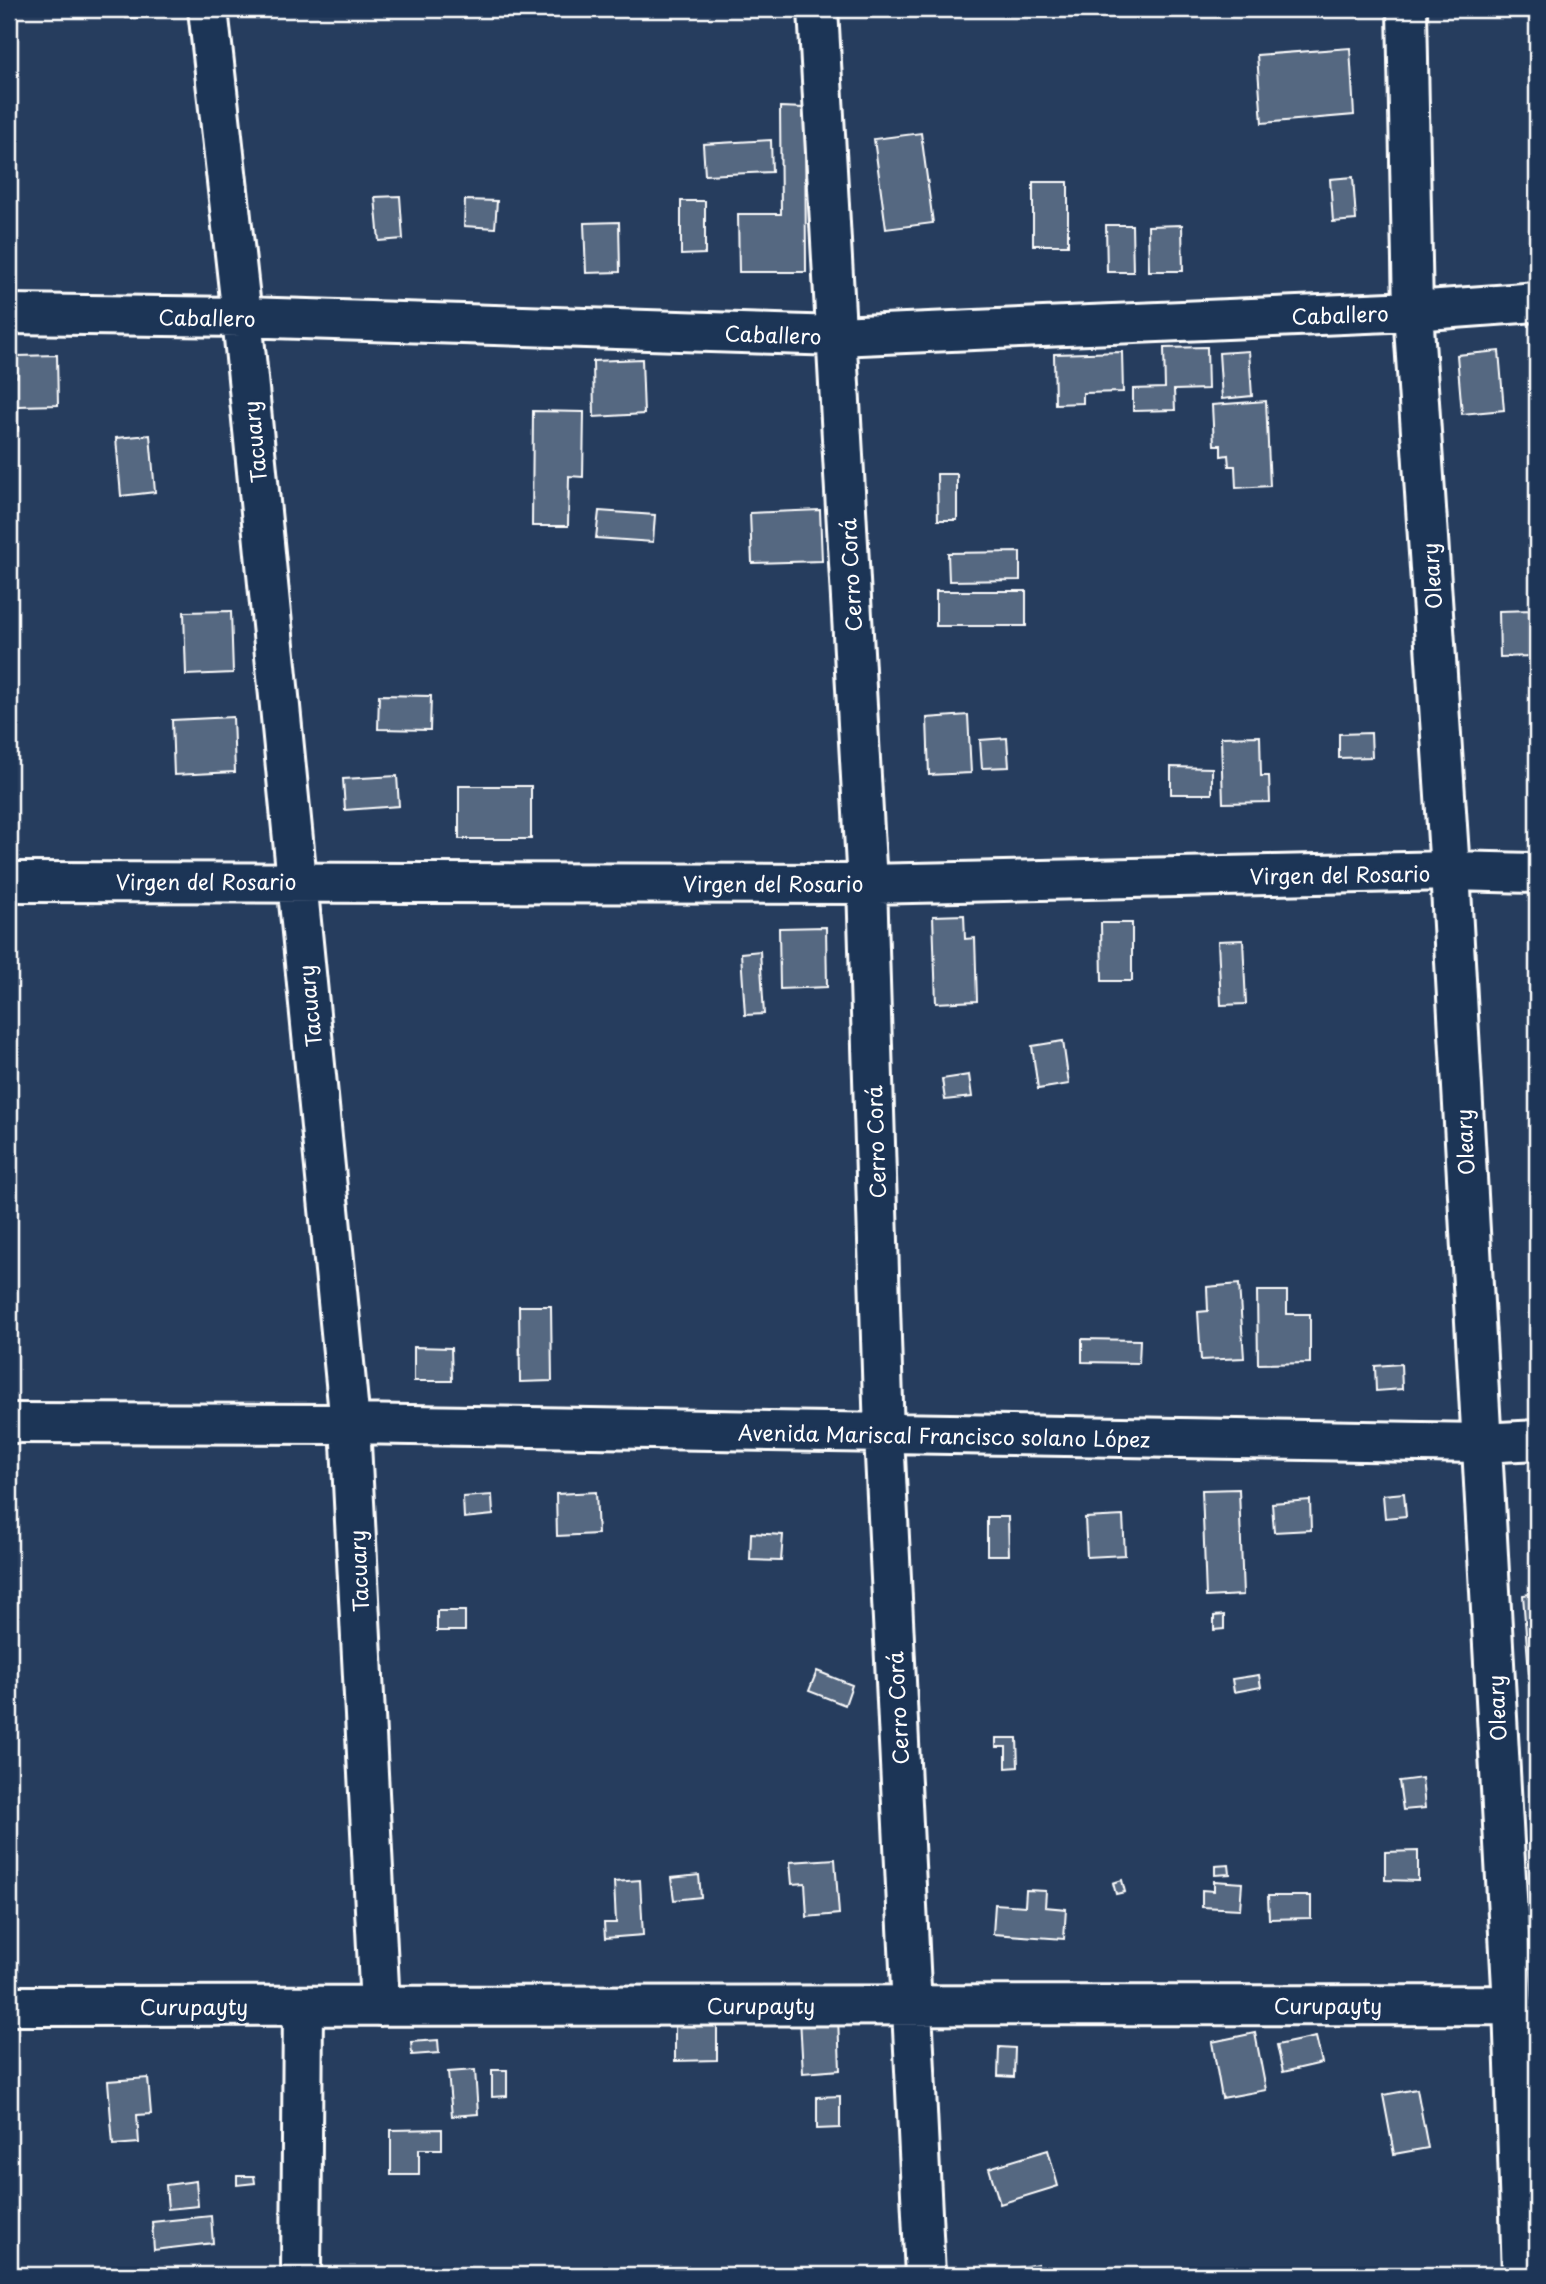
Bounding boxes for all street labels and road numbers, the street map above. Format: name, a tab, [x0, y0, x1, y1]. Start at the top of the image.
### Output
street label: Caballero	[1291, 296, 1389, 332]
street label: Caballero	[158, 300, 256, 334]
street label: Caballero	[724, 316, 822, 352]
street label: Tacuary	[234, 399, 274, 485]
street label: Cerro Corá	[831, 517, 869, 632]
street label: Oleary	[1413, 542, 1449, 610]
street label: Virgen del Rosario	[1249, 856, 1431, 892]
street label: Virgen del Rosario	[116, 865, 296, 897]
street label: Virgen del Rosario	[683, 867, 863, 899]
street label: Tacuary	[289, 963, 329, 1049]
street label: Cerro Corá	[857, 1085, 893, 1199]
street label: Oleary	[1446, 1108, 1482, 1176]
street label: Avenida Mariscal Francisco solano López	[738, 1415, 1150, 1455]
street label: Tacuary	[340, 1529, 376, 1613]
street label: Cerro Corá	[878, 1650, 916, 1765]
street label: Oleary	[1478, 1674, 1514, 1742]
street label: Curupayty	[707, 1989, 815, 2021]
street label: Curupayty	[1274, 1989, 1382, 2021]
street label: Curupayty	[140, 1990, 248, 2022]

